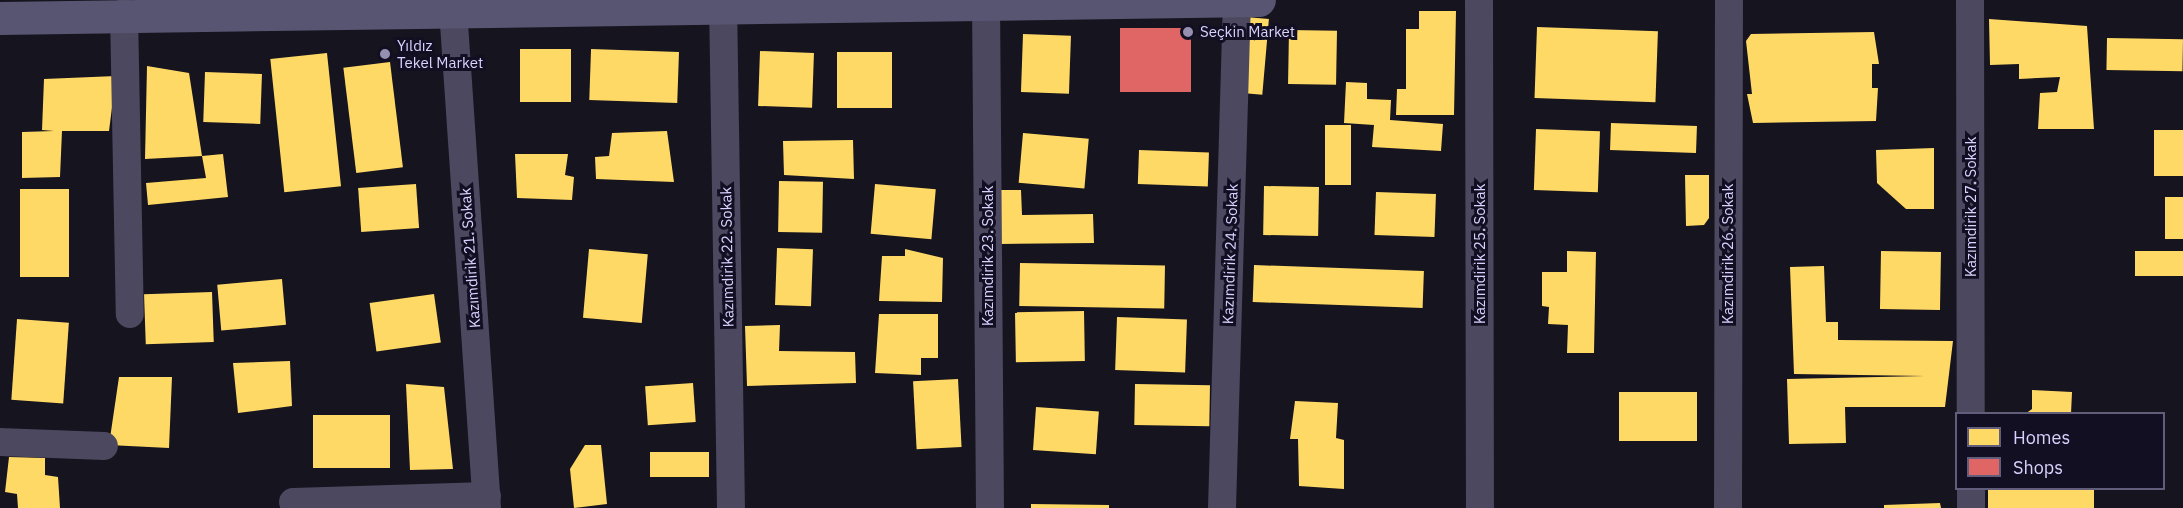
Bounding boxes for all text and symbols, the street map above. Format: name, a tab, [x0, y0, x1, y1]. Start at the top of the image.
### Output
place label: Seçkin Market	[1200, 23, 1295, 41]
marker: Seçkin Market	[1181, 25, 1195, 39]
place label: Yıldız Tekel Market	[397, 36, 483, 71]
marker: Yıldız Tekel Market	[378, 47, 392, 61]
street label: Kazımdirik 27. Sokak	[1962, 137, 1980, 277]
street label: Kazımdirik 24. Sokak	[1219, 183, 1241, 325]
street label: Kazımdirik 25. Sokak	[1471, 184, 1489, 324]
street label: Kazımdirik 26. Sokak	[1719, 184, 1737, 324]
street label: Kazımdirik 22. Sokak	[717, 186, 737, 328]
street label: Kazımdirik 23. Sokak	[979, 186, 997, 326]
street label: Kazımdirik 21. Sokak	[456, 187, 484, 329]
legend	[1955, 412, 2165, 490]
text: Homes	[2013, 426, 2070, 449]
text: Shops	[2013, 456, 2063, 479]

